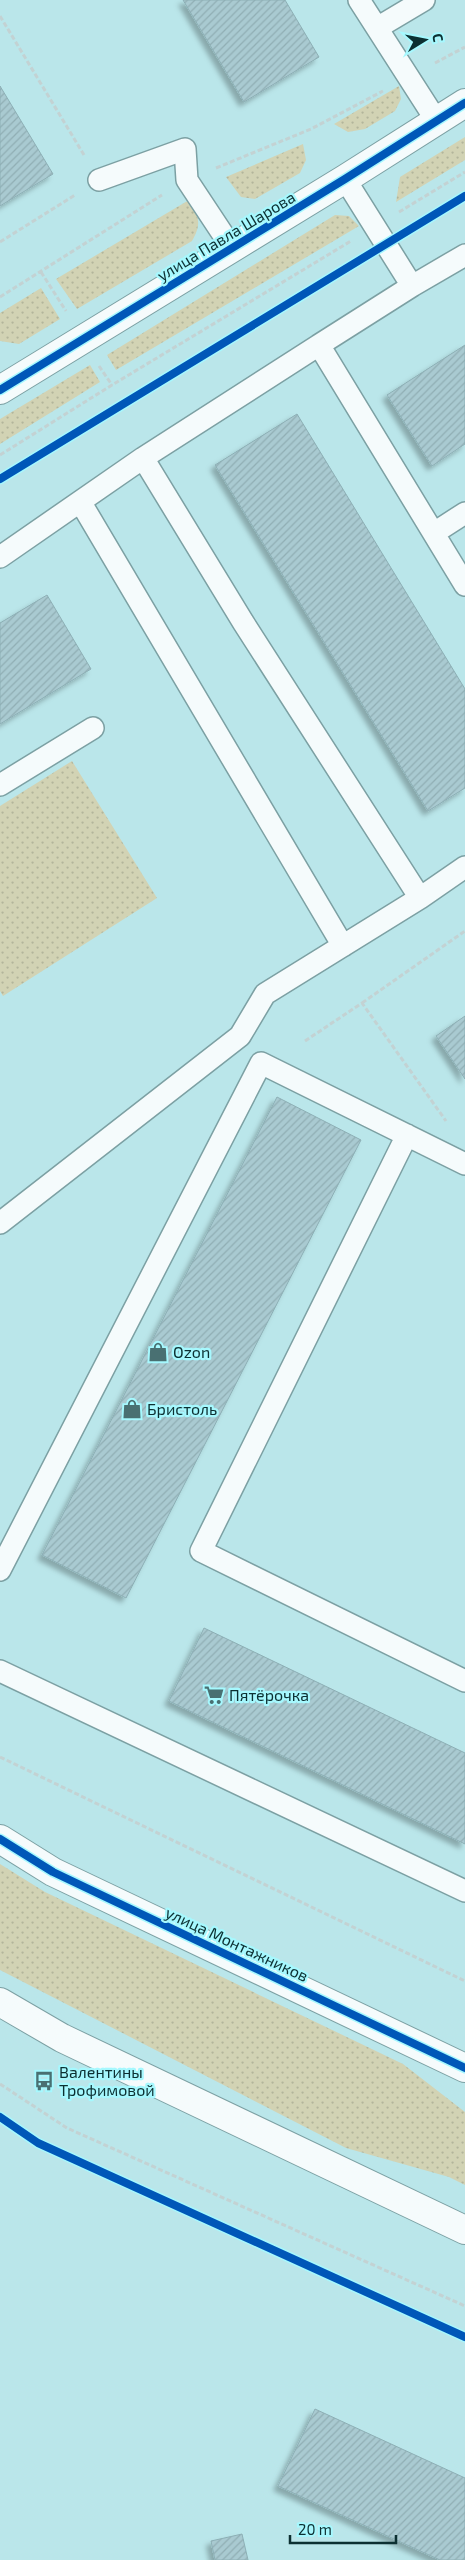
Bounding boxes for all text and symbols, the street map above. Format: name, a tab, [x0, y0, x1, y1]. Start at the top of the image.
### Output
north arrow	[400, 15, 450, 65]
text: С	[429, 32, 447, 43]
street label: улица Павла Шарова	[153, 187, 299, 285]
shop icon: Ozon	[147, 1341, 169, 1363]
place label: Ozon	[173, 1342, 210, 1361]
shop icon: Бристоль	[121, 1398, 143, 1420]
place label: Бристоль	[147, 1399, 217, 1418]
supermarket icon: Пятёрочка	[203, 1684, 225, 1706]
place label: Пятёрочка	[229, 1685, 309, 1704]
street label: улица Монтажников	[162, 1902, 312, 1986]
place label: Валентины Трофимовой	[59, 2062, 155, 2099]
bus stop icon: Валентины Трофимовой	[33, 2070, 55, 2092]
scale bar	[290, 2512, 396, 2544]
text: 20 m	[298, 2520, 332, 2538]

